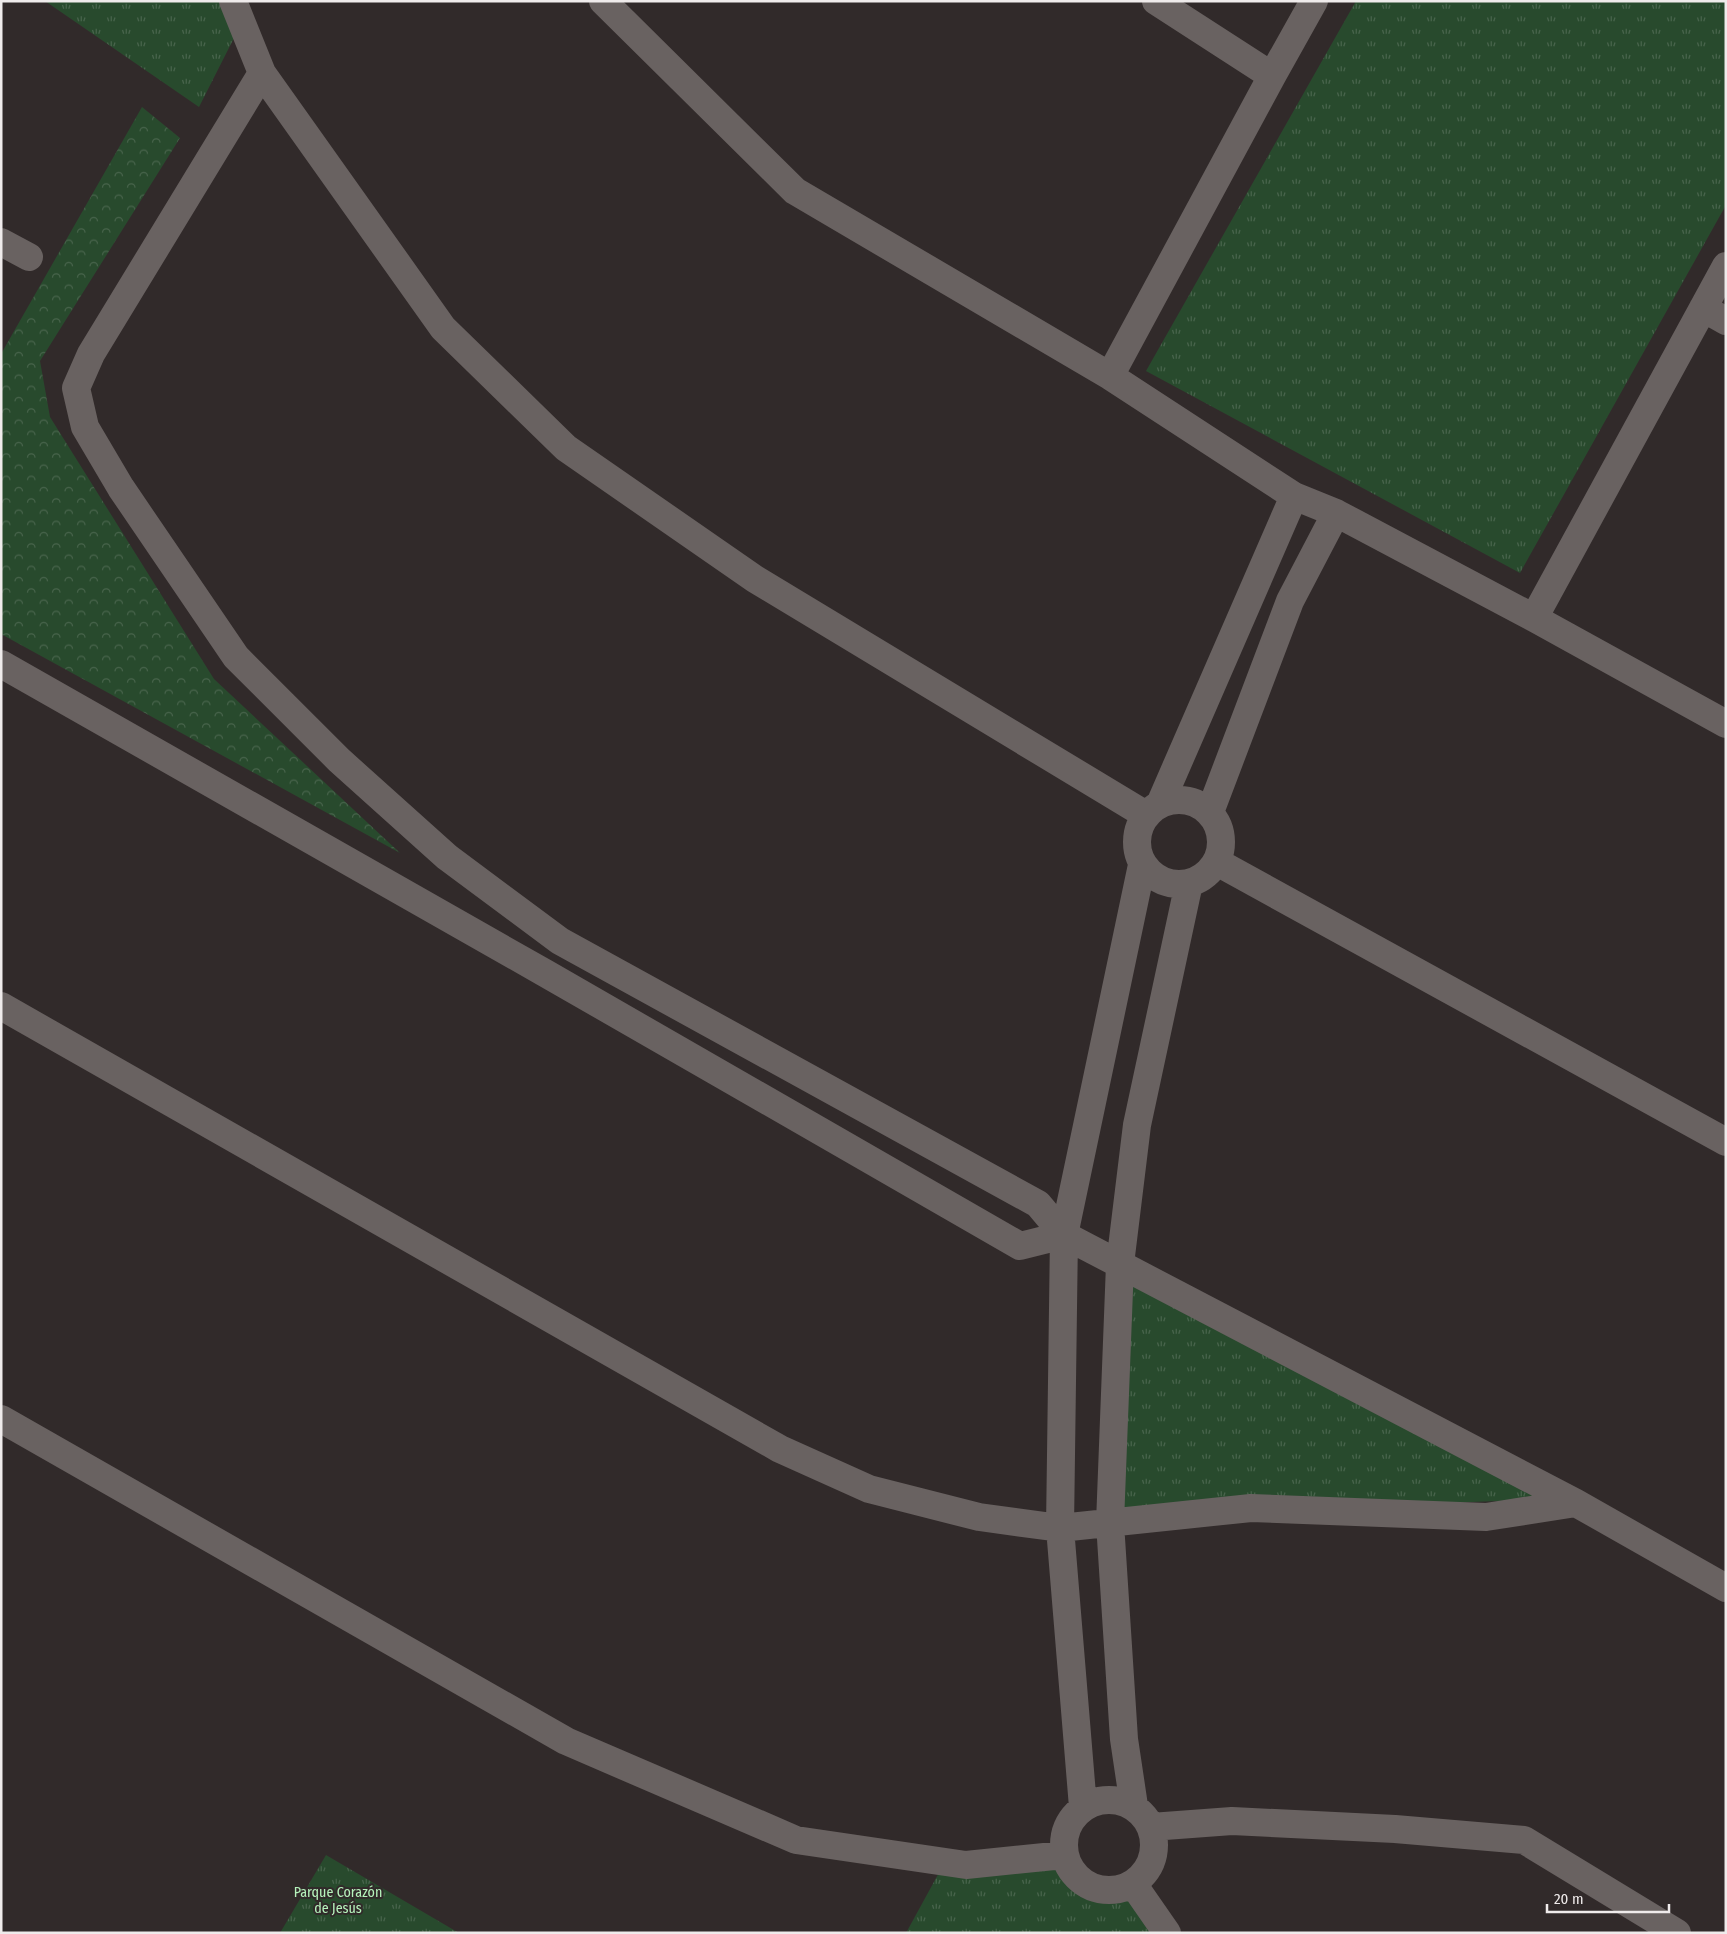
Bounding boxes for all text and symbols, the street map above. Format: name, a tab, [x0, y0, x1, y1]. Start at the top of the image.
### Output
scale bar	[1547, 1882, 1670, 1914]
park label: Parque Corazón de Jesús	[294, 1884, 382, 1917]
text: 20 m	[1554, 1890, 1584, 1908]

